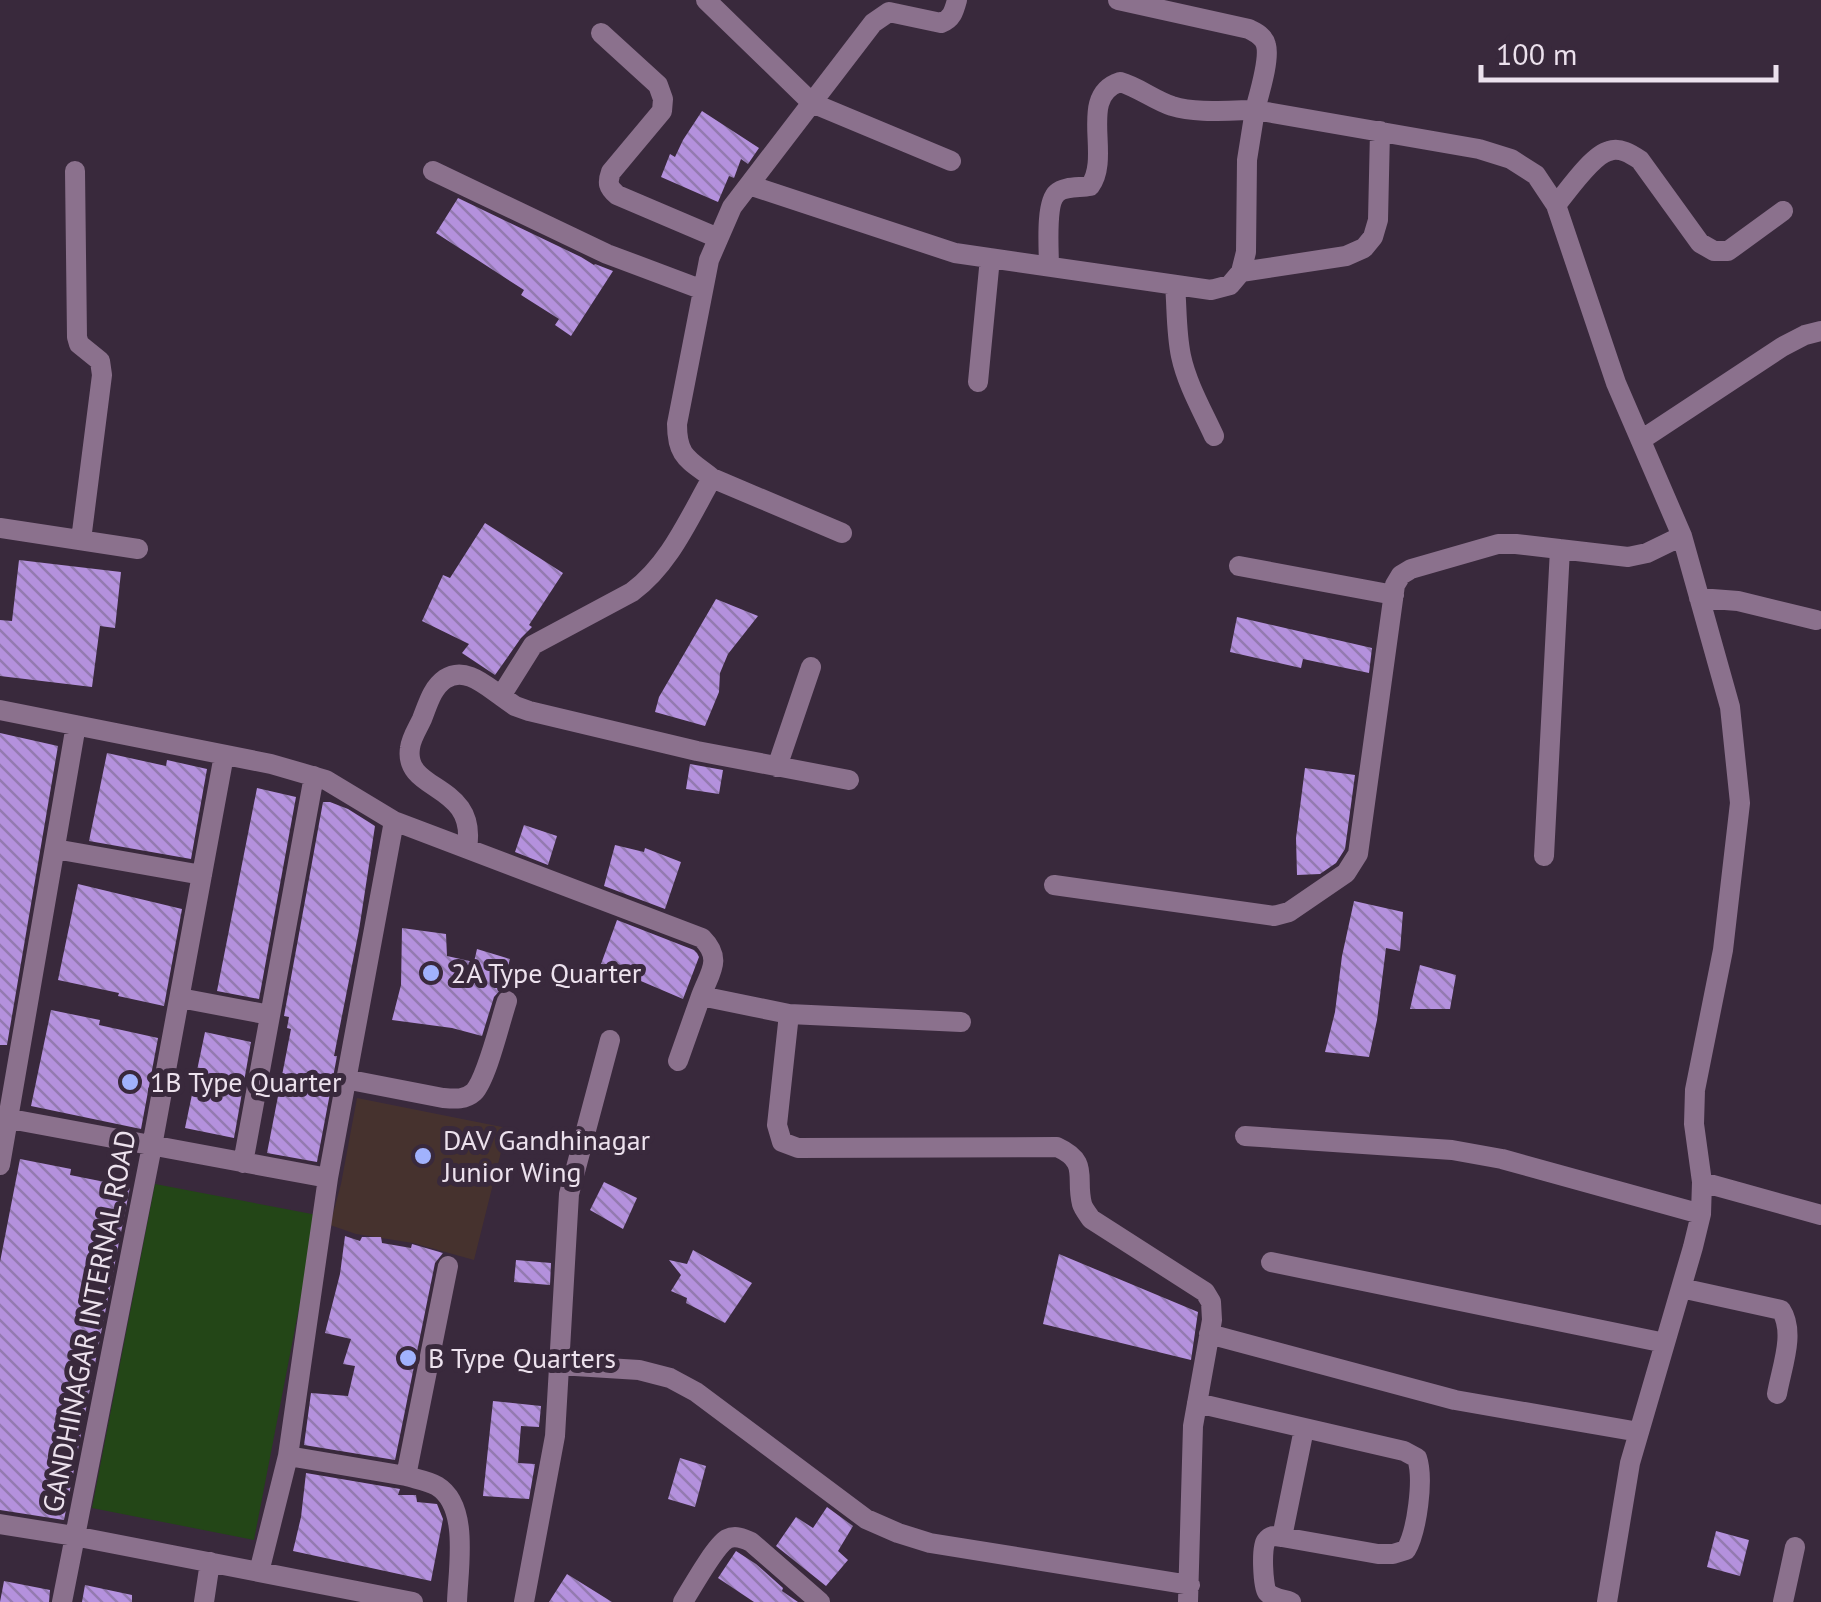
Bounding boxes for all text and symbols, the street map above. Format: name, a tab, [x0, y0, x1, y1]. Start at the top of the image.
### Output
scale bar	[1481, 20, 1776, 82]
text: 100 m	[1496, 34, 1577, 73]
place label: 2A Type Quarter	[451, 954, 642, 991]
marker: 2A Type Quarter	[420, 962, 442, 984]
place label: 1B Type Quarter	[150, 1063, 342, 1100]
marker: 1B Type Quarter	[119, 1071, 141, 1093]
place label: DAV Gandhinagar Junior Wing	[442, 1121, 651, 1190]
street label: GANDHINAGAR INTERNAL ROAD	[33, 1127, 144, 1515]
marker: DAV Gandhinagar Junior Wing	[412, 1145, 434, 1167]
place label: B Type Quarters	[428, 1339, 616, 1376]
marker: B Type Quarters	[397, 1347, 419, 1369]

